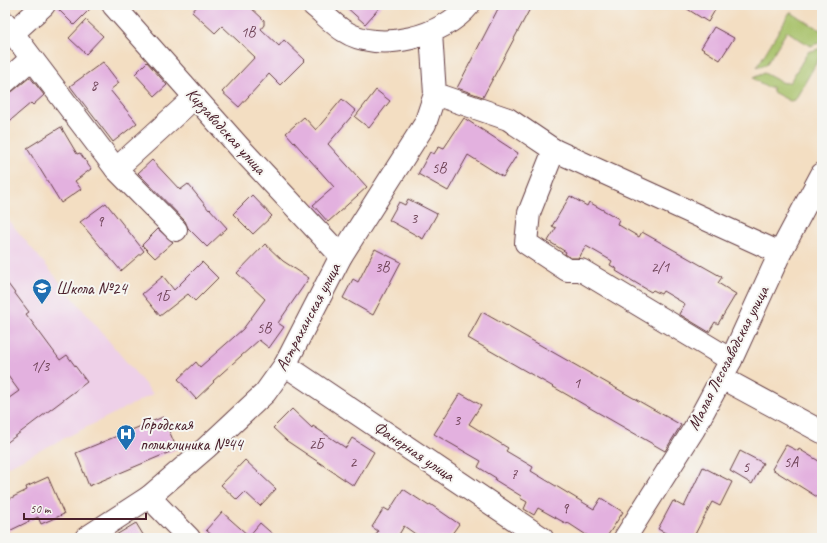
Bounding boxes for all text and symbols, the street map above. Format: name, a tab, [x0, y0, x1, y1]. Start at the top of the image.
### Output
house number: 1В	[241, 23, 257, 42]
house number: 8	[91, 76, 99, 95]
street label: Кирзаводская улица	[181, 83, 271, 180]
house number: 5В	[432, 159, 448, 178]
house number: 3	[411, 209, 419, 228]
house number: 9	[97, 212, 105, 231]
street label: Астраханская улица	[271, 258, 346, 375]
house number: 3В	[375, 258, 391, 277]
house number: 2/1	[651, 258, 670, 277]
school or university icon: Школа №24	[31, 277, 53, 305]
place label: Школа №24	[56, 278, 129, 299]
street label: Малая Лесозаводская улица	[683, 281, 774, 434]
house number: 1Б	[155, 287, 172, 306]
house number: 5В	[257, 319, 273, 338]
house number: 1/3	[31, 357, 50, 376]
house number: 1	[574, 374, 582, 393]
house number: 3	[454, 411, 462, 430]
place label: Городская поликлиника №44	[140, 414, 245, 455]
street label: Фанерная улица	[369, 416, 460, 487]
hospital icon: Городская поликлиника №44	[115, 423, 137, 451]
house number: 2Б	[309, 435, 326, 454]
house number: 2	[350, 453, 358, 472]
house number: 5А	[784, 453, 800, 472]
house number: 5	[743, 458, 751, 477]
house number: 7	[511, 465, 519, 484]
scale bar	[24, 495, 146, 521]
house number: 9	[562, 499, 570, 518]
text: 50 m	[30, 501, 52, 517]

